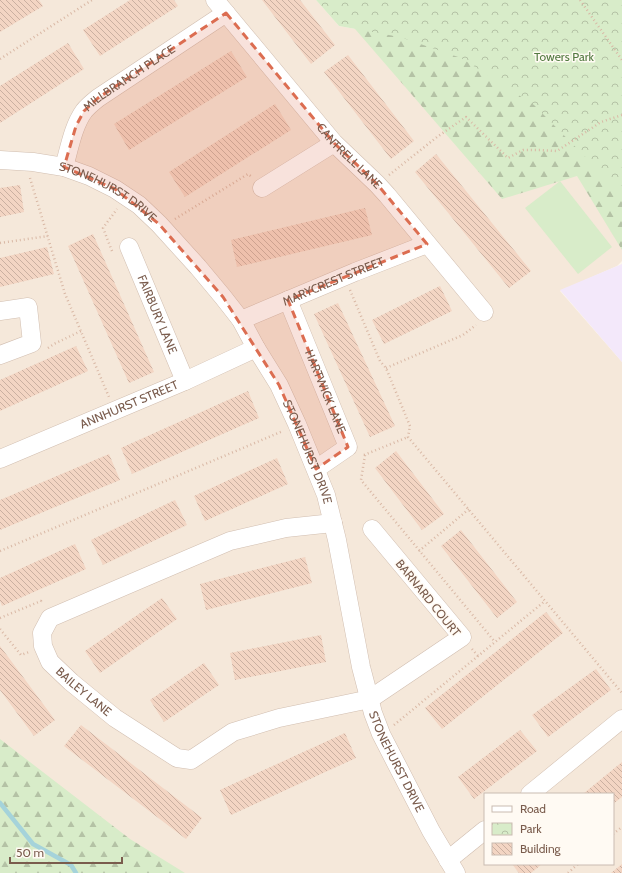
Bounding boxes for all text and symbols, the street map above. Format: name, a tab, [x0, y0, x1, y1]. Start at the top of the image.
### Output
street label: MILLBRANCH PLACE	[80, 41, 178, 114]
park label: Towers Park	[534, 49, 595, 64]
street label: CANTRELL LANE	[314, 120, 386, 192]
street label: STONEHURST DRIVE	[58, 158, 160, 225]
street label: MARYCREST STREET	[280, 253, 387, 309]
street label: FAIRBURY LANE	[134, 272, 181, 356]
street label: HARTWICK LANE	[302, 347, 350, 436]
street label: ANNHURST STREET	[77, 377, 181, 432]
street label: STONEHURST DRIVE	[280, 397, 336, 505]
street label: BARNARD COURT	[393, 556, 464, 640]
street label: BAILEY LANE	[53, 664, 115, 719]
street label: STONEHURST DRIVE	[366, 709, 428, 815]
legend	[484, 793, 614, 865]
text: Road	[520, 801, 546, 816]
text: Park	[520, 821, 542, 836]
scale bar	[10, 839, 122, 865]
text: Building	[520, 841, 562, 856]
text: 50 m	[16, 845, 44, 860]

